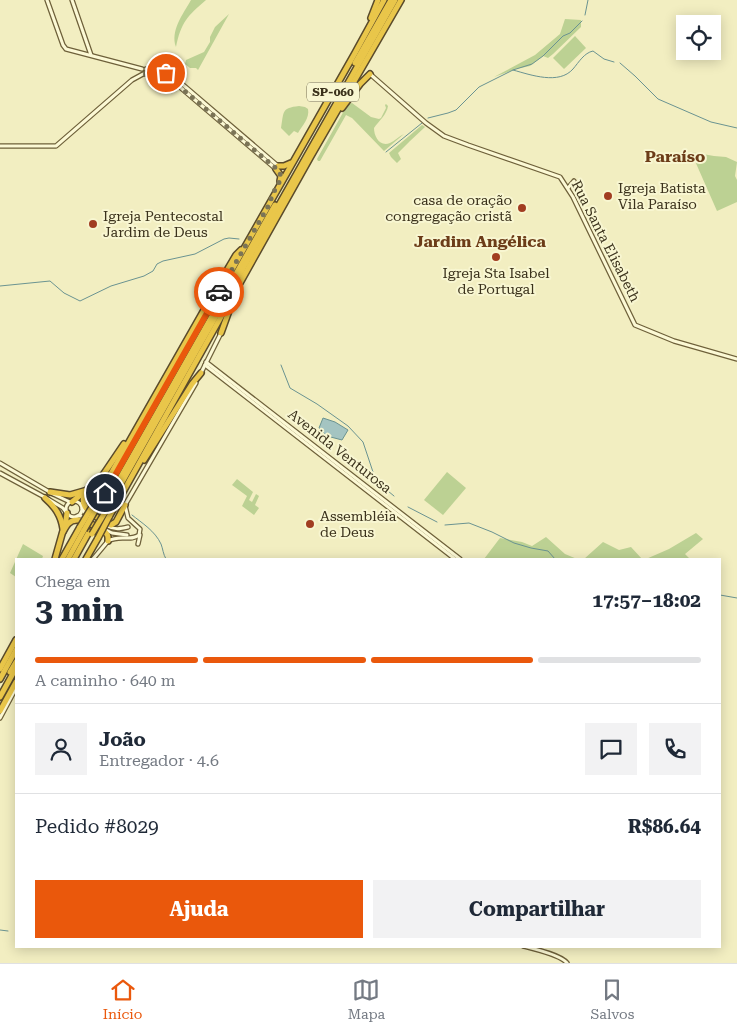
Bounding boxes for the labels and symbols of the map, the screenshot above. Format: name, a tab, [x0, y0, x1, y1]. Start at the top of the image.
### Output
pin	[145, 52, 187, 94]
road number: SP-060	[307, 82, 359, 101]
district label: Paraíso	[645, 147, 705, 166]
street label: Rua Santa Elisabeth	[568, 178, 644, 304]
place label: Igreja Batista Vila Paraíso	[618, 180, 706, 212]
marker: Igreja Batista Vila Paraíso	[602, 190, 614, 202]
place label: casa de oração congregação cristã	[385, 192, 512, 224]
marker: casa de oração congregação cristã	[516, 202, 528, 214]
place label: Igreja Pentecostal Jardim de Deus	[103, 208, 224, 240]
marker: Igreja Pentecostal Jardim de Deus	[87, 218, 99, 230]
district label: Jardim Angélica	[414, 232, 546, 251]
marker: Igreja Sta Isabel de Portugal	[490, 251, 502, 263]
place label: Igreja Sta Isabel de Portugal	[443, 265, 550, 297]
courier	[194, 267, 244, 317]
street label: Avenida Venturosa	[285, 406, 395, 497]
pin	[84, 472, 126, 514]
place label: Assembléia de Deus	[320, 508, 397, 540]
marker: Assembléia de Deus	[304, 518, 316, 530]

